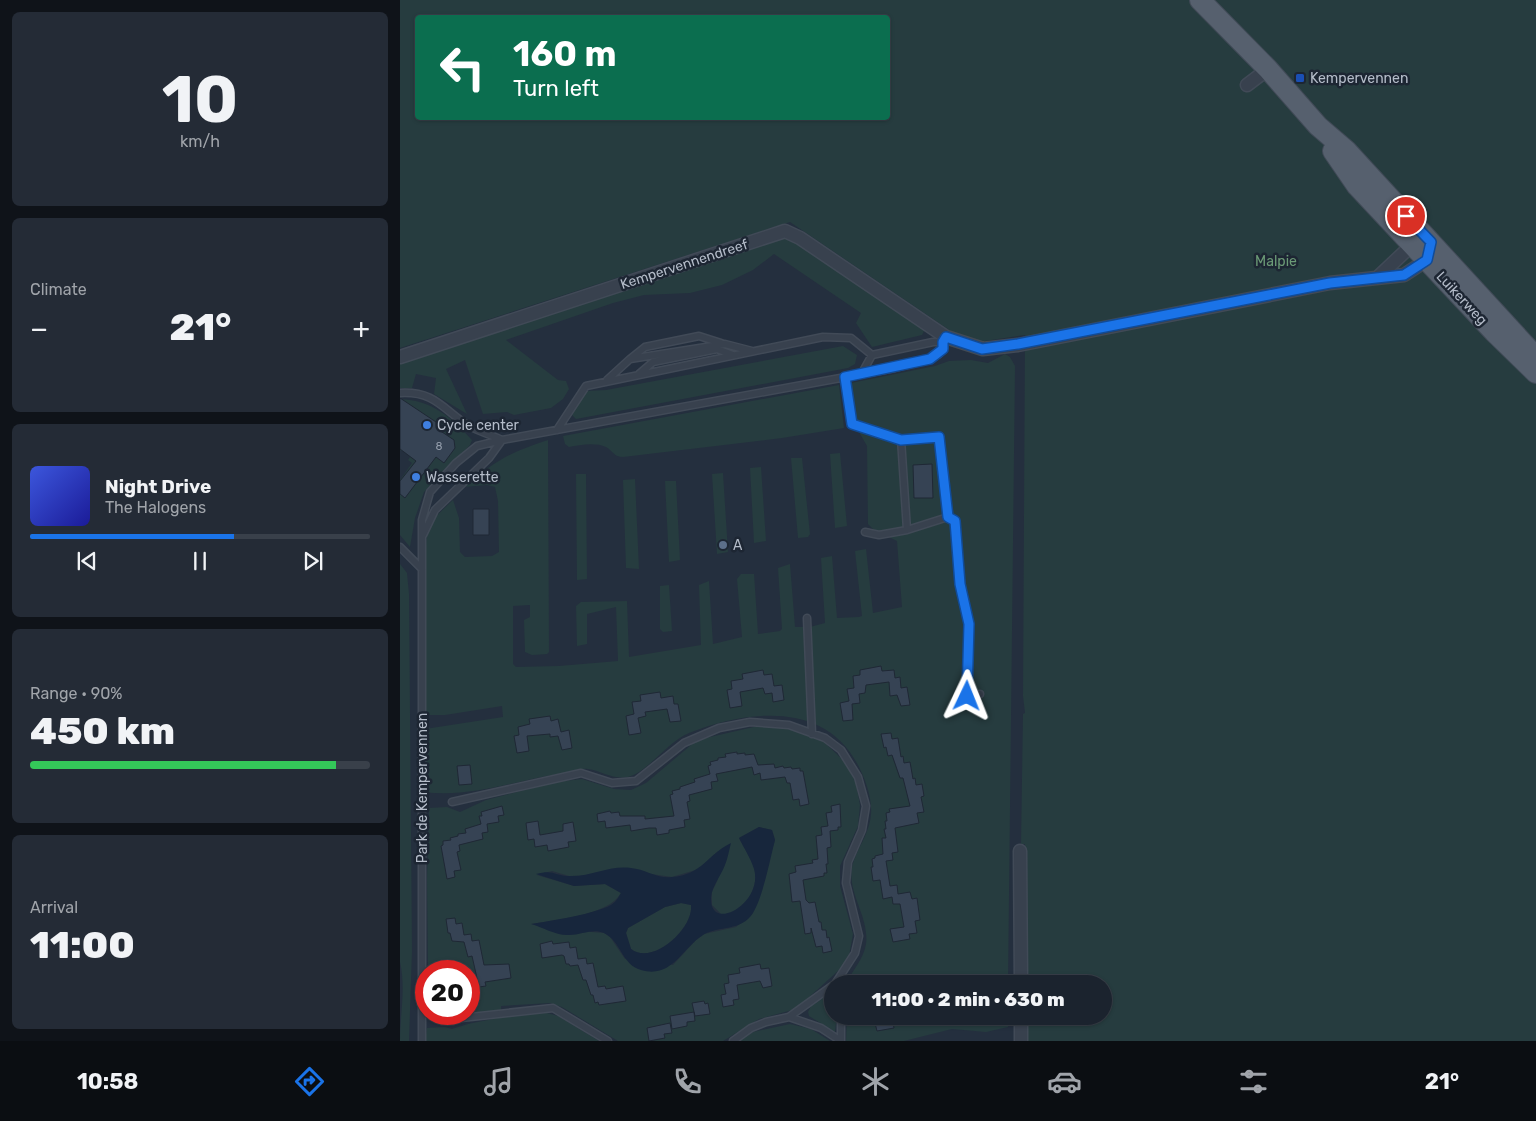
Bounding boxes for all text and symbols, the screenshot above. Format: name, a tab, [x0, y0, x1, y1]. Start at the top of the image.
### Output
text: 160 m	[513, 33, 617, 75]
icon: left	[430, 35, 495, 100]
text: 10	[162, 61, 238, 138]
place label: Kempervennen	[1310, 70, 1408, 87]
marker: Kempervennen	[1294, 72, 1306, 84]
text: Turn left	[513, 75, 599, 102]
text: km/h	[180, 132, 220, 151]
pin	[1385, 195, 1427, 237]
icon: arrive	[1392, 202, 1420, 230]
street label: Kempervennendreef	[618, 236, 751, 293]
park label: Malpie	[1255, 253, 1297, 270]
street label: Luikerweg	[1433, 268, 1491, 329]
text: Climate	[30, 280, 87, 299]
text: 21°	[170, 304, 231, 350]
text: −	[30, 312, 48, 345]
text: +	[353, 312, 370, 345]
place label: Cycle center	[437, 417, 519, 434]
marker: Cycle center	[421, 419, 433, 431]
house number: 8	[436, 440, 443, 453]
place label: Wasserette	[426, 469, 499, 486]
marker: Wasserette	[410, 471, 422, 483]
text: Night Drive	[105, 475, 211, 498]
text: The Halogens	[105, 498, 206, 517]
place label: A	[733, 537, 743, 554]
marker: A	[717, 539, 729, 551]
icon: previous	[73, 547, 101, 575]
icon: pause	[186, 547, 214, 575]
icon: next	[299, 547, 327, 575]
position arrow	[940, 669, 992, 721]
text: Range · 90%	[30, 684, 122, 703]
text: 450 km	[30, 708, 175, 754]
street label: Park de Kempervennen	[414, 713, 431, 863]
text: Arrival	[30, 898, 78, 917]
text: 11:00	[30, 922, 135, 968]
speed limit sign: 20	[415, 960, 480, 1025]
text: 11:00 · 2 min · 630 m	[871, 988, 1065, 1011]
icon: directions	[292, 1064, 327, 1099]
icon: music	[481, 1064, 516, 1099]
icon: phone	[670, 1064, 705, 1099]
icon: climate	[858, 1064, 893, 1099]
icon: car	[1047, 1064, 1082, 1099]
icon: filters	[1236, 1064, 1271, 1099]
text: 10:58	[77, 1068, 138, 1095]
text: 21°	[1425, 1068, 1459, 1095]

